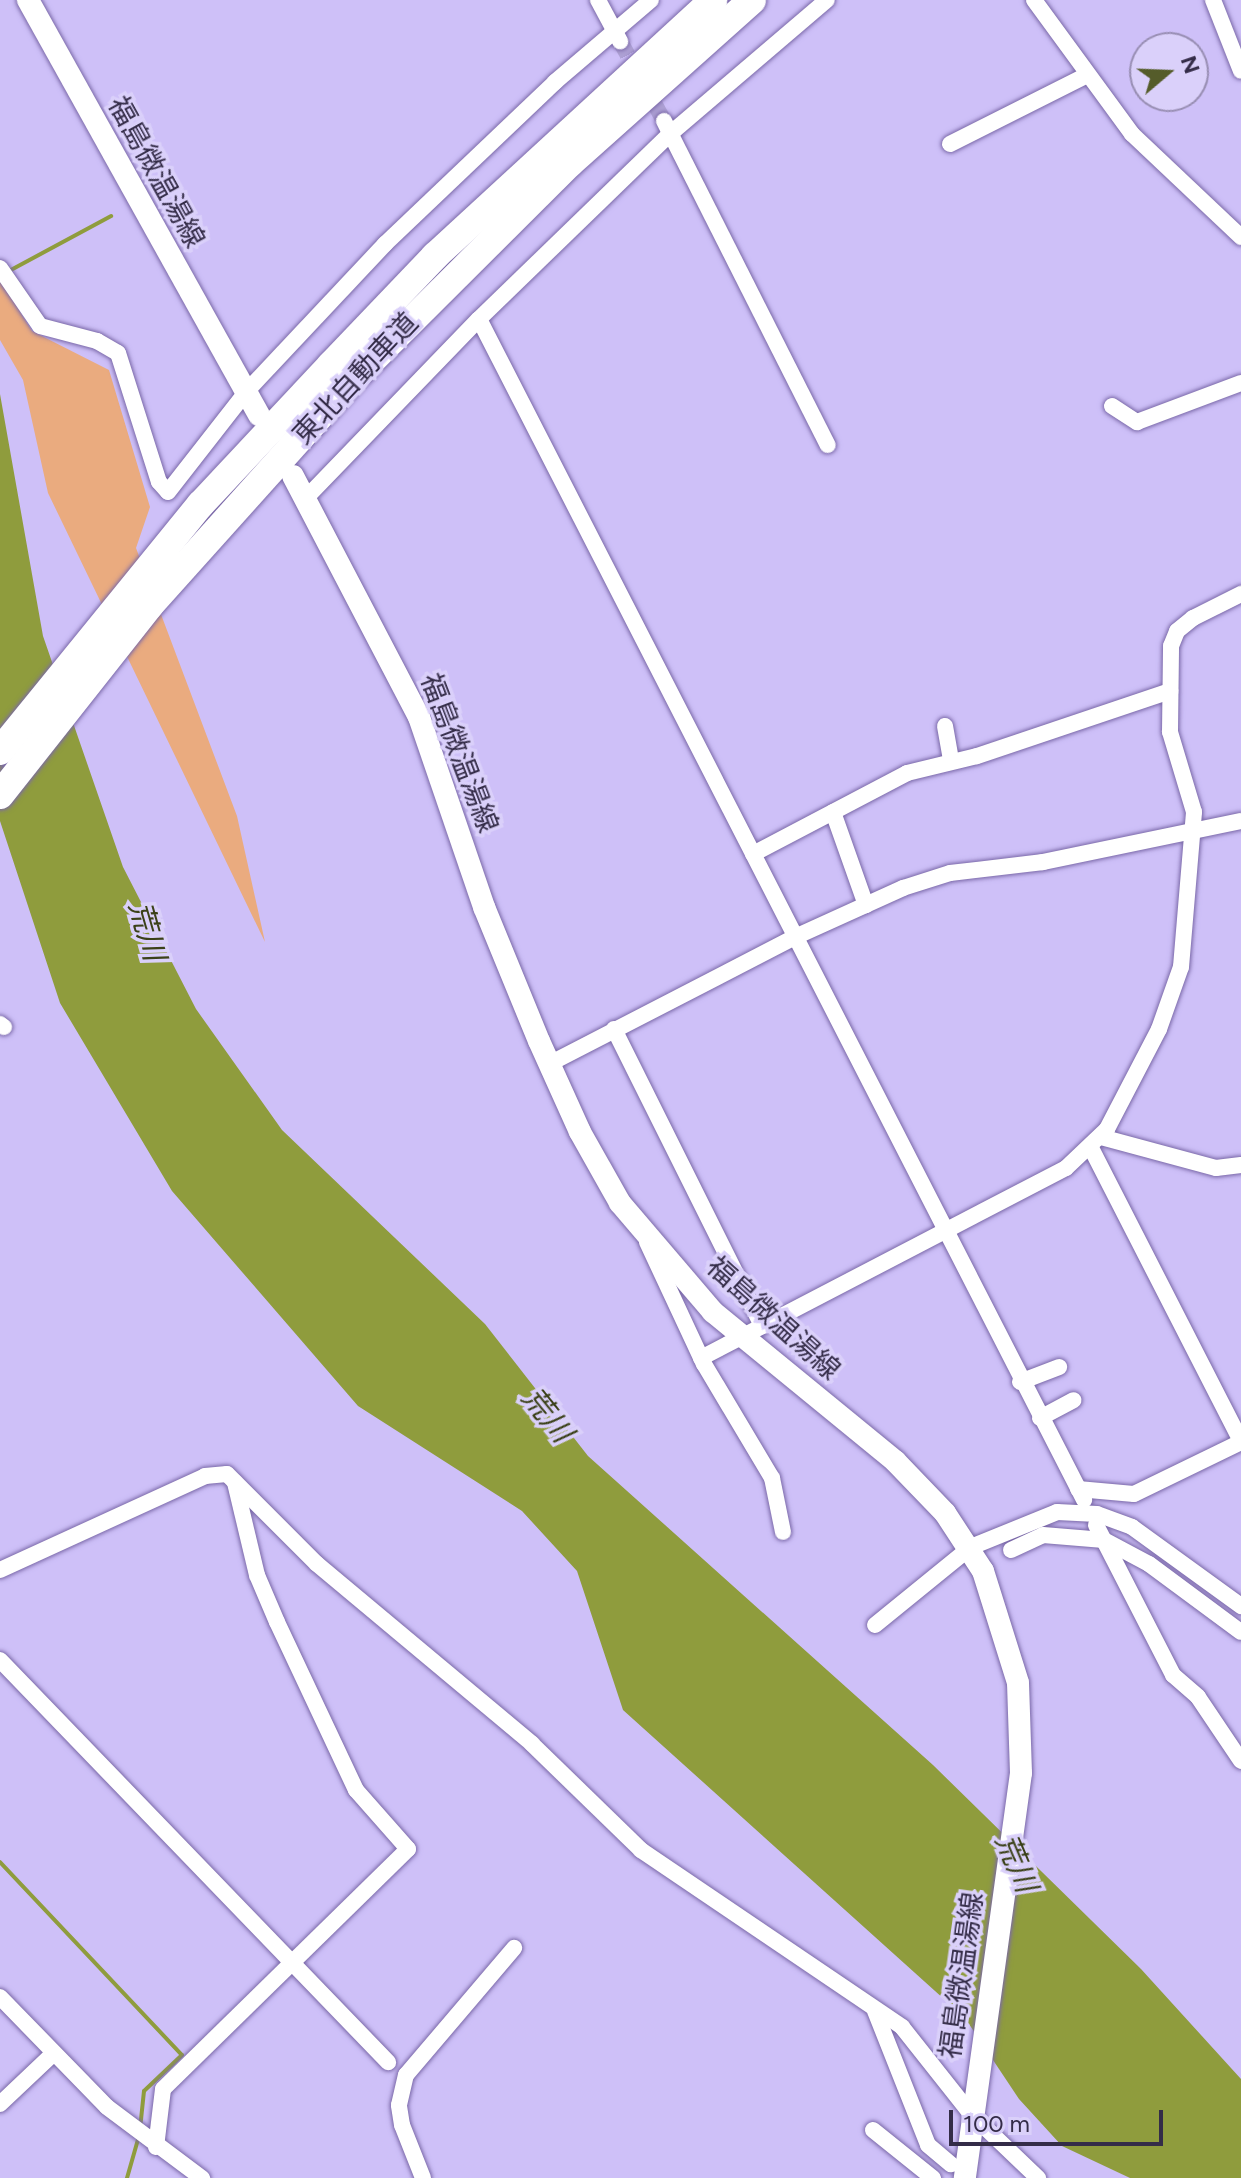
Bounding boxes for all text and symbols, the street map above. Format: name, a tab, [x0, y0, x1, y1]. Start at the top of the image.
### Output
north arrow	[1129, 32, 1209, 112]
text: N	[1175, 52, 1206, 77]
street label: 福島微温湯線	[102, 90, 212, 254]
street label: 東北自動車道	[285, 305, 425, 451]
street label: 福島微温湯線	[414, 669, 506, 837]
water label: 荒川	[121, 897, 173, 965]
street label: 福島微温湯線	[700, 1249, 848, 1387]
water label: 荒川	[514, 1380, 580, 1450]
water label: 荒川	[988, 1828, 1044, 1898]
street label: 福島微温湯線	[933, 1889, 989, 2061]
scale bar	[953, 2094, 1167, 2144]
text: 100 m	[963, 2109, 1030, 2138]

